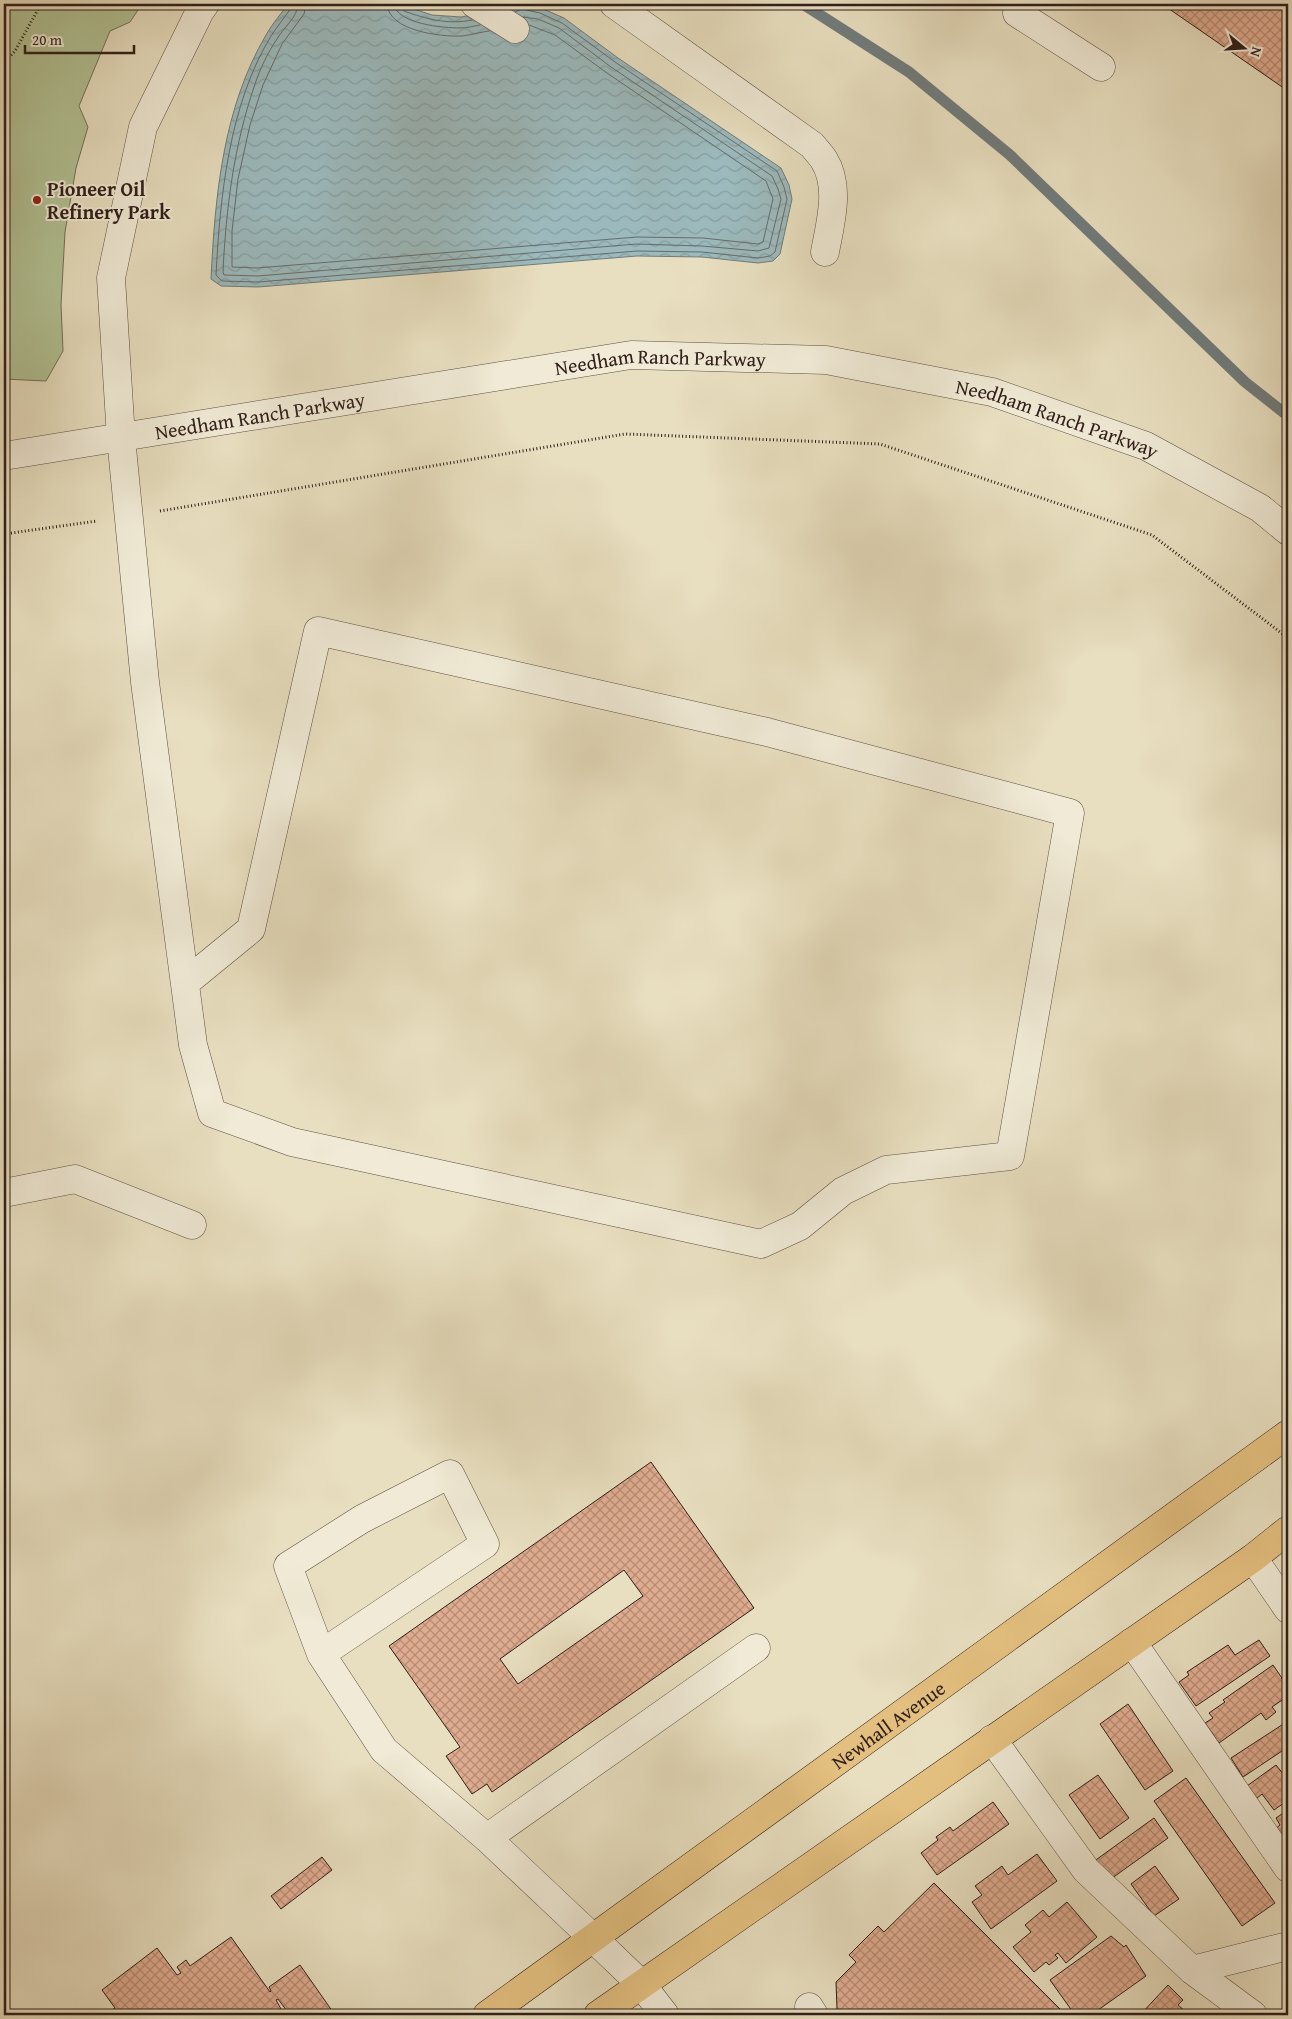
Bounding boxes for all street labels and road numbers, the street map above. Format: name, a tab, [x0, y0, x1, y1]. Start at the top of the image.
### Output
street label: Needham Ranch Parkway	[552, 340, 766, 382]
street label: Needham Ranch Parkway	[954, 371, 1164, 465]
street label: Needham Ranch Parkway	[153, 384, 367, 446]
street label: Newhall Avenue	[825, 1673, 951, 1776]

